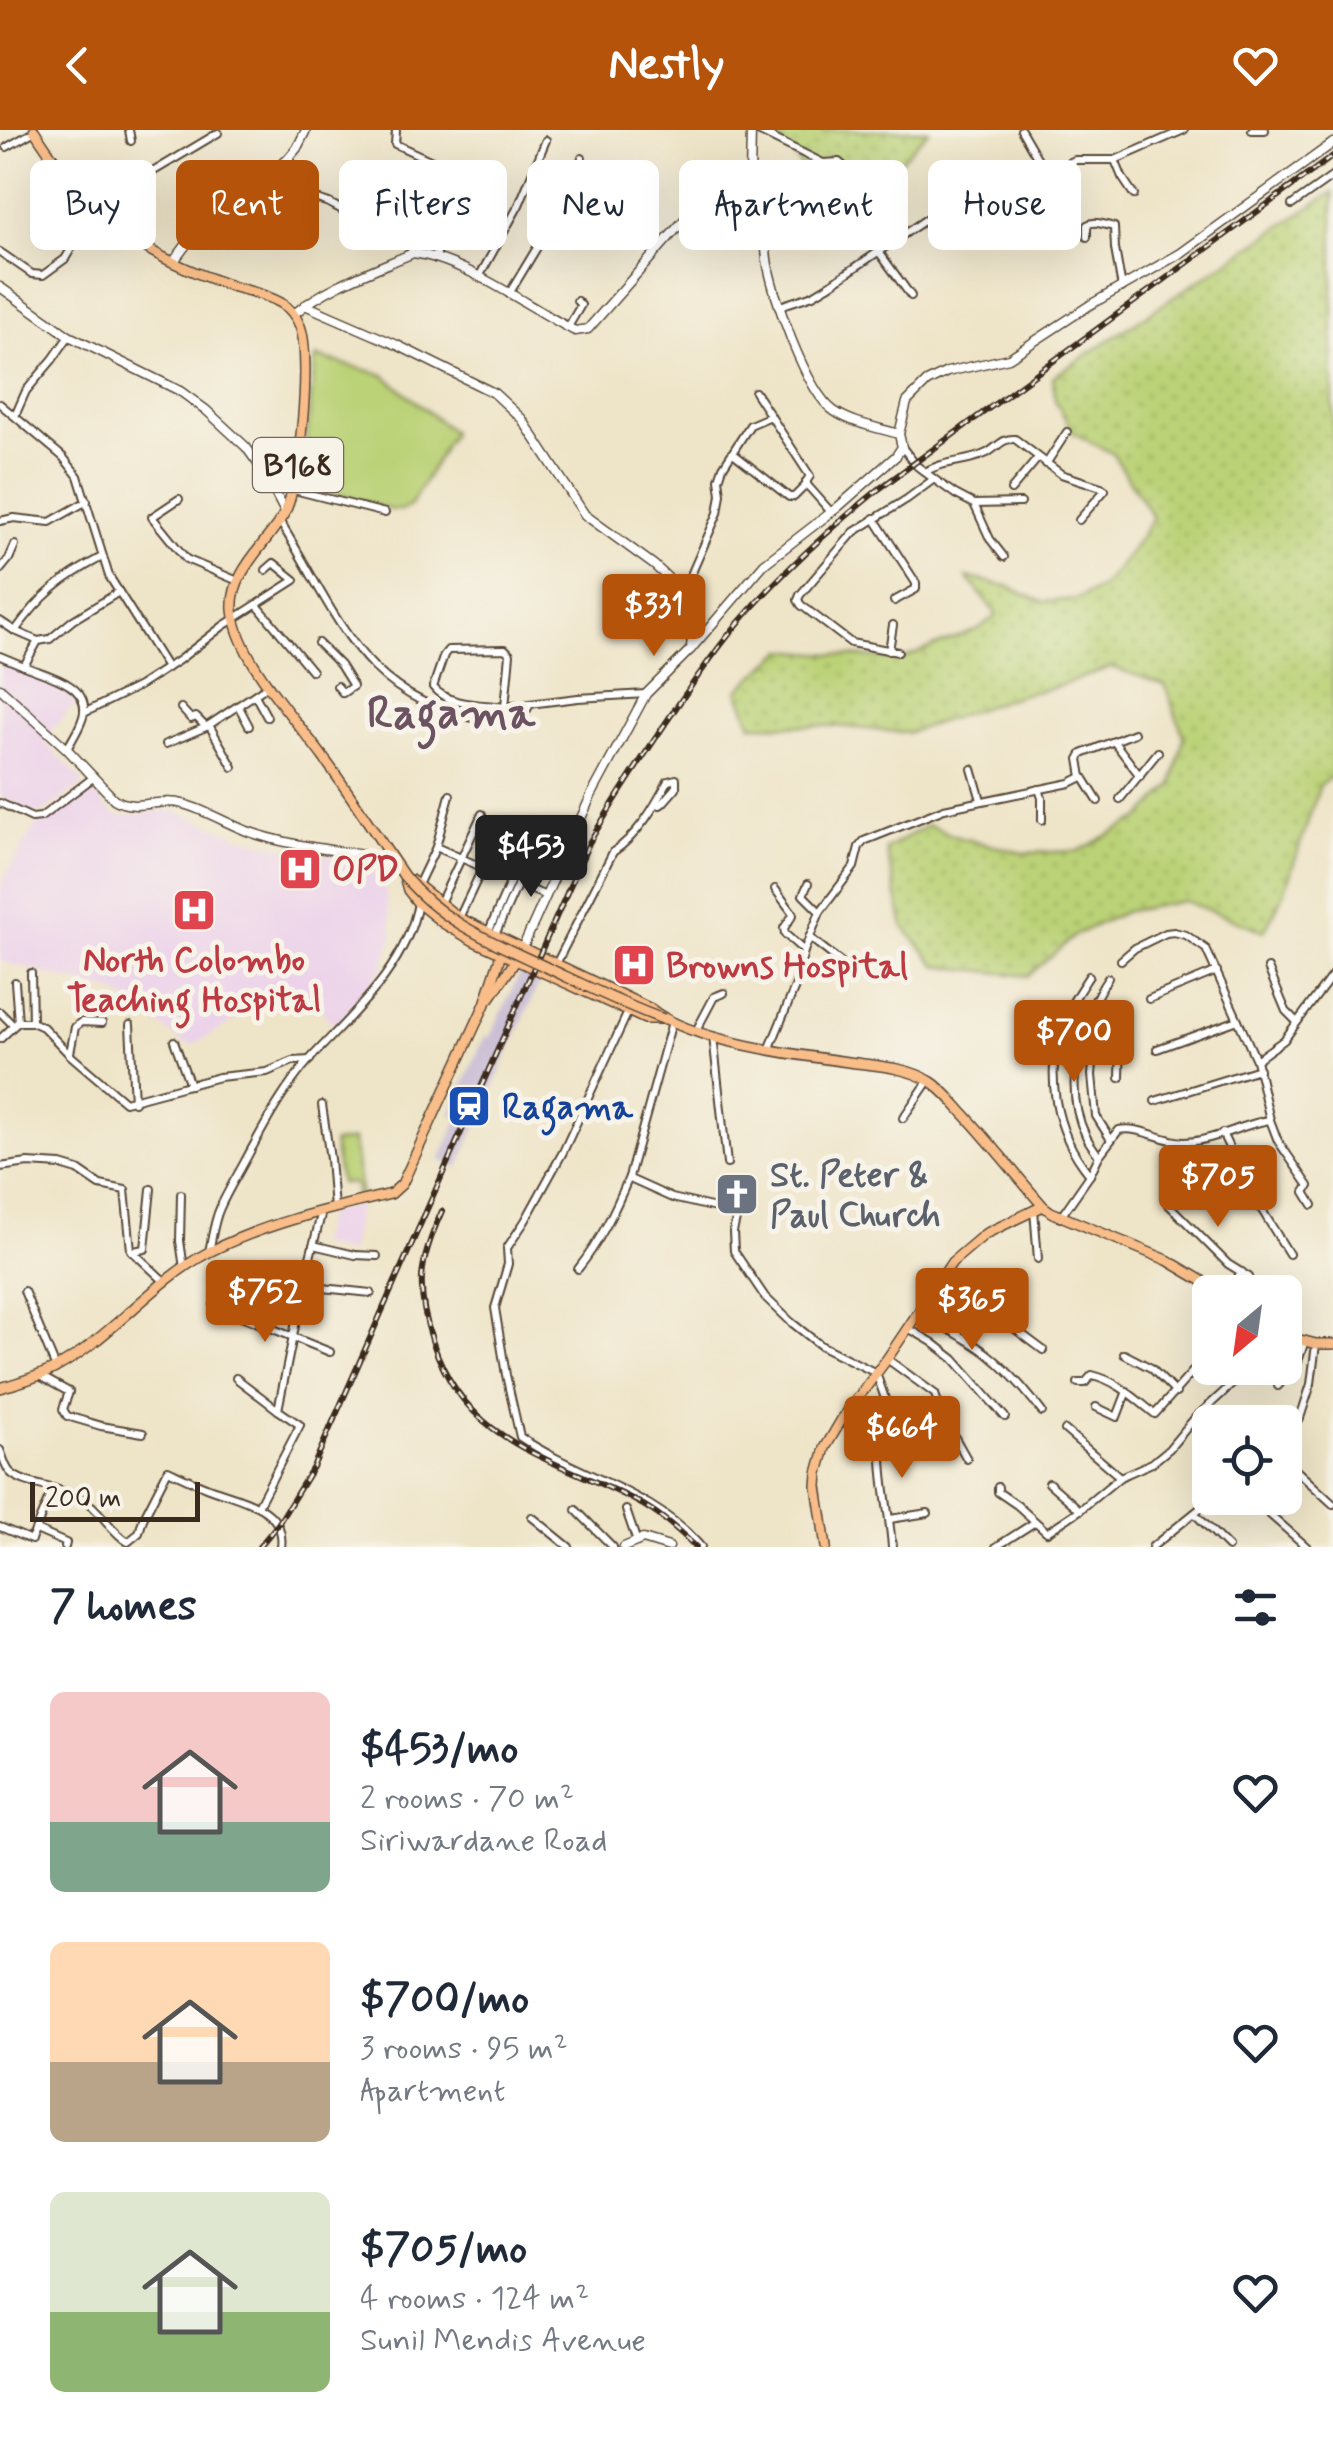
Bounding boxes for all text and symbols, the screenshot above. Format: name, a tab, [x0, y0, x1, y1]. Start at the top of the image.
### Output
text: Nestly	[608, 36, 725, 95]
icon: back	[50, 38, 105, 93]
icon: heart	[1228, 38, 1283, 93]
chip: Buy	[30, 160, 156, 250]
chip: Rent	[176, 160, 319, 250]
chip: Filters	[339, 160, 507, 250]
chip: New	[527, 160, 659, 250]
chip: Apartment	[679, 160, 908, 250]
chip: House	[928, 160, 1081, 250]
road number: B168	[253, 438, 343, 492]
pin: $331	[595, 574, 713, 659]
text: $331	[624, 585, 684, 627]
district label: Ragama	[367, 685, 536, 750]
pin: $453	[472, 815, 590, 900]
text: $453	[497, 826, 565, 868]
hospital icon: OPD	[277, 846, 323, 892]
place label: OPD	[332, 848, 399, 894]
hospital icon: North Colombo Teaching Hospital	[171, 887, 217, 933]
place label: North Colombo Teaching Hospital	[67, 938, 321, 1029]
hospital icon: Browns Hospital	[611, 942, 657, 988]
place label: Browns Hospital	[666, 944, 908, 990]
pin: $700	[1015, 1000, 1133, 1085]
text: $700	[1036, 1011, 1112, 1053]
station icon: Ragama	[446, 1083, 492, 1129]
place label: Ragama	[502, 1085, 634, 1136]
pin: $705	[1159, 1145, 1277, 1230]
place label: St. Peter & Paul Church	[770, 1153, 941, 1239]
text: $705	[1181, 1156, 1255, 1198]
church icon: St. Peter & Paul Church	[714, 1171, 760, 1217]
pin: $752	[206, 1260, 324, 1345]
pin: $365	[913, 1268, 1031, 1353]
text: $752	[228, 1271, 302, 1313]
north arrow	[1192, 1275, 1302, 1385]
map controls	[1192, 1275, 1302, 1515]
text: $365	[938, 1279, 1006, 1321]
pin: $664	[843, 1396, 961, 1481]
button: locate	[1192, 1405, 1302, 1515]
text: $664	[866, 1407, 938, 1449]
scale bar	[30, 1477, 200, 1522]
text: 200 m	[45, 1481, 121, 1518]
text: 7 homes	[50, 1580, 197, 1635]
icon: filters	[1228, 1580, 1283, 1635]
text: $453/mo	[360, 1723, 518, 1778]
icon: home	[130, 1732, 250, 1852]
icon: heart	[1228, 1765, 1283, 1820]
text: 2 rooms · 70 m²	[360, 1778, 574, 1820]
text: Siriwardane Road	[360, 1820, 607, 1862]
text: $700/mo	[360, 1973, 529, 2028]
icon: home	[130, 1982, 250, 2102]
icon: heart	[1228, 2015, 1283, 2070]
text: 3 rooms · 95 m²	[360, 2028, 568, 2070]
text: Apartment	[360, 2070, 505, 2112]
text: $705/mo	[360, 2223, 527, 2278]
icon: home	[130, 2232, 250, 2352]
icon: heart	[1228, 2265, 1283, 2320]
text: 4 rooms · 124 m²	[360, 2278, 589, 2320]
text: Sunil Mendis Avenue	[360, 2320, 646, 2362]

